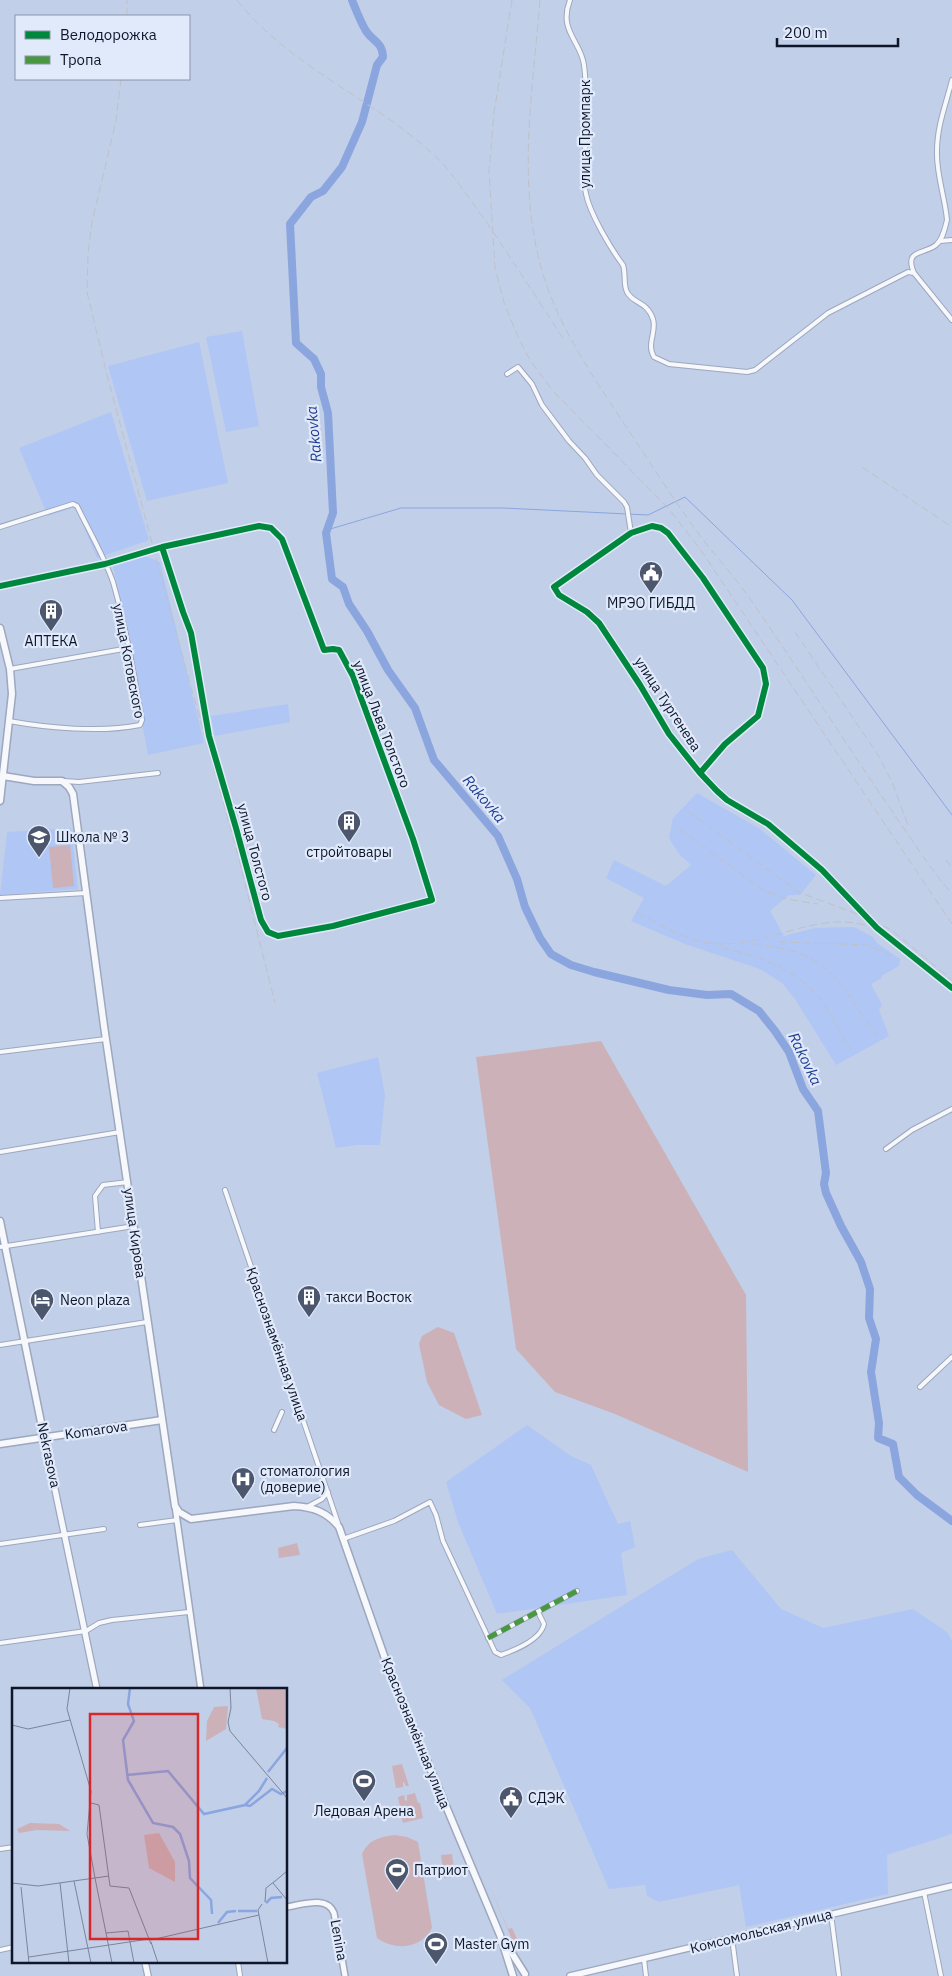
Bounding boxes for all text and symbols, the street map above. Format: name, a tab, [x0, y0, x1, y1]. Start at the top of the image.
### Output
legend	[15, 15, 190, 80]
scale bar	[777, 15, 898, 47]
text: 200 m	[784, 23, 828, 42]
text: Велодорожка	[60, 25, 157, 44]
text: Тропа	[60, 50, 102, 69]
street label: улица Промпарк	[576, 79, 594, 188]
water label: Rakovka	[302, 405, 325, 463]
public building icon: МРЭО ГИБДД	[638, 560, 664, 594]
place label: МРЭО ГИБДД	[607, 594, 695, 612]
building icon: АПТЕКА	[38, 598, 64, 632]
street label: улица Котовского	[109, 602, 149, 720]
place label: АПТЕКА	[24, 632, 78, 650]
street label: улица Тургенева	[631, 653, 706, 755]
street label: улица Льва Толстого	[349, 658, 415, 791]
water label: Rakovka	[459, 771, 510, 827]
street label: улица Толстого	[233, 801, 277, 903]
building icon: стройтовары	[336, 809, 362, 843]
school or university icon: Школа № 3	[26, 824, 52, 858]
place label: Школа № 3	[56, 828, 129, 846]
place label: стройтовары	[306, 843, 392, 861]
water label: Rakovka	[785, 1029, 826, 1089]
street label: улица Кирова	[120, 1187, 150, 1280]
street label: Краснознамённая улица	[242, 1265, 312, 1424]
building icon: такси Восток	[296, 1284, 322, 1318]
hotel icon: Neon plaza	[29, 1287, 55, 1321]
place label: такси Восток	[326, 1288, 412, 1306]
place label: Neon plaza	[60, 1291, 131, 1309]
street label: Komarova	[63, 1417, 129, 1443]
street label: Nekrasova	[33, 1421, 65, 1490]
place label: стоматология (доверие)	[260, 1462, 350, 1496]
hospital icon: стоматология (доверие)	[230, 1466, 256, 1500]
street label: Краснознамённая улица	[377, 1655, 455, 1812]
inset map	[12, 1688, 288, 1964]
sports icon: Ледовая Арена	[351, 1768, 377, 1802]
public building icon: СДЭК	[498, 1785, 524, 1819]
place label: СДЭК	[528, 1789, 565, 1807]
place label: Ледовая Арена	[314, 1802, 414, 1820]
sports icon: Патриот	[384, 1857, 410, 1891]
place label: Патриот	[414, 1861, 469, 1879]
street label: Комсомольская улица	[688, 1905, 834, 1957]
street label: Lenina	[327, 1918, 352, 1962]
sports icon: Master Gym	[423, 1931, 449, 1965]
place label: Master Gym	[454, 1935, 530, 1953]

